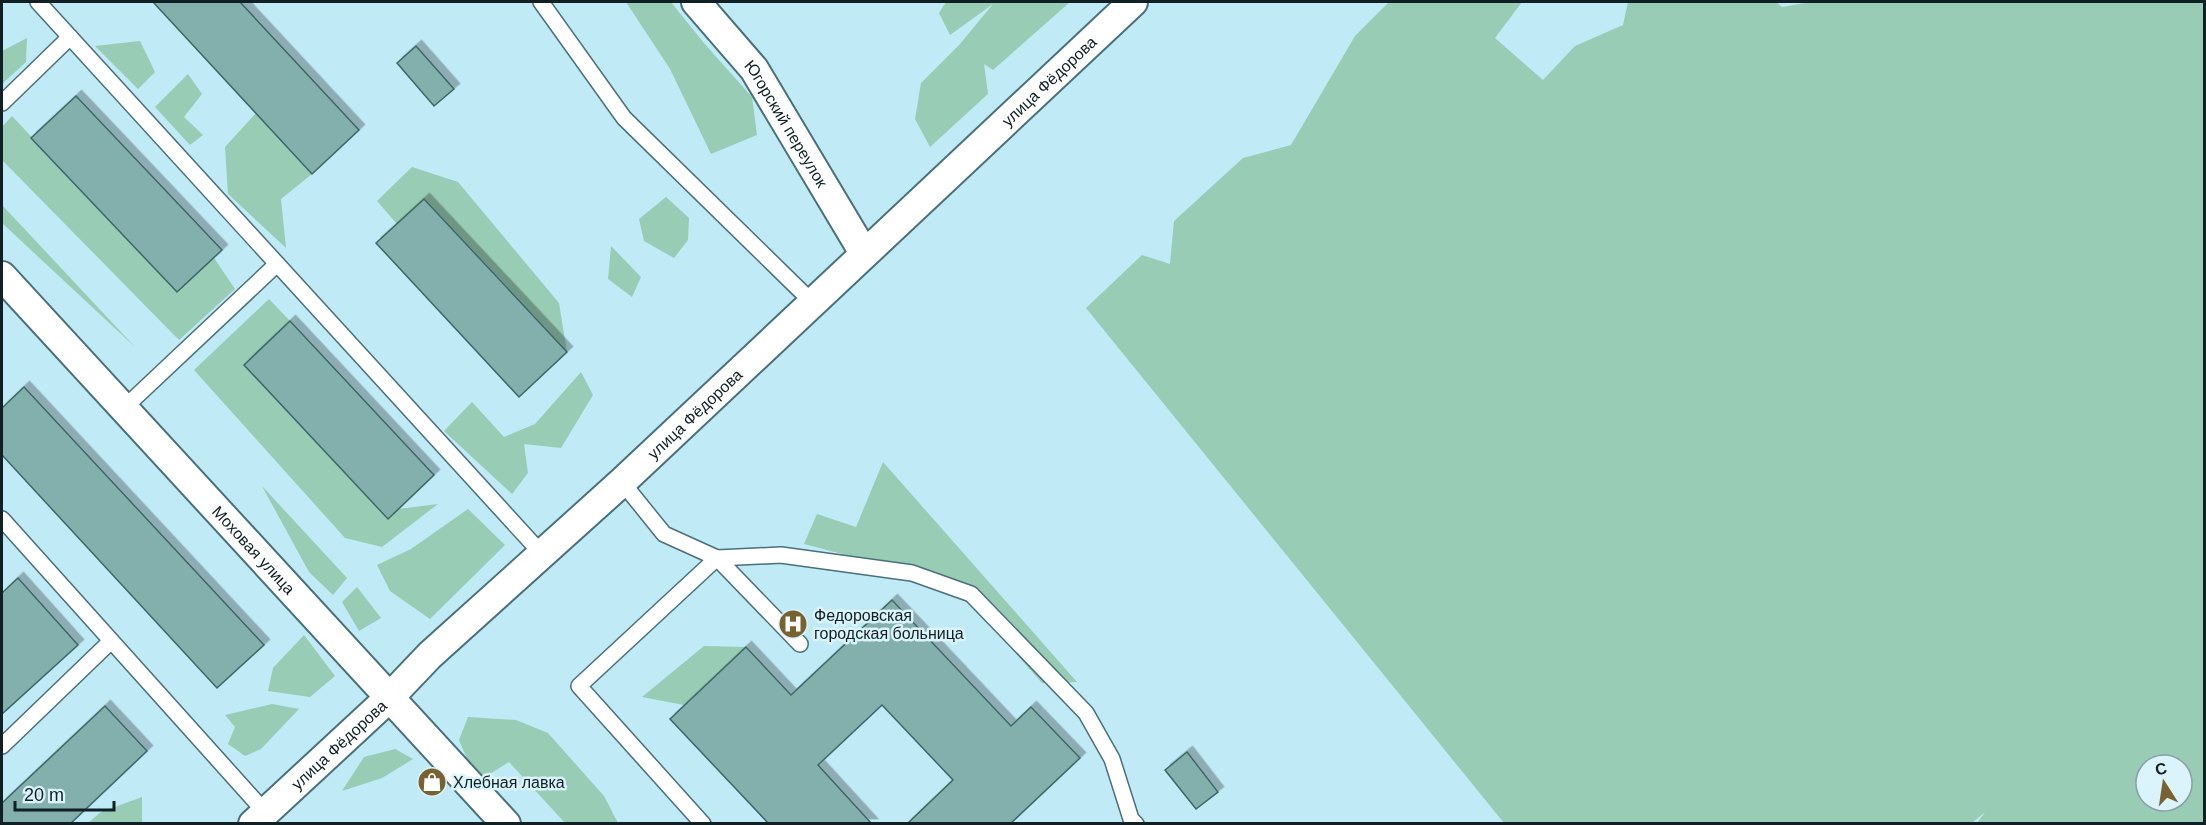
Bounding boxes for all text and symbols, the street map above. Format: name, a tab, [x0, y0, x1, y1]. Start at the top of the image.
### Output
street label: улица Фёдорова	[999, 33, 1100, 130]
street label: Югорский переулок	[741, 57, 831, 191]
street label: улица Фёдорова	[644, 366, 746, 462]
street label: Моховая улица	[209, 503, 298, 598]
place label: Федоровская городская больница	[814, 607, 964, 642]
hospital icon: Федоровская городская больница	[777, 608, 809, 640]
street label: улица Фёдорова	[288, 697, 390, 793]
north arrow	[2134, 753, 2194, 813]
text: С	[2154, 759, 2169, 778]
shop icon: Хлебная лавка	[416, 766, 448, 798]
scale bar	[15, 774, 114, 812]
place label: Хлебная лавка	[453, 774, 565, 791]
text: 20 m	[24, 785, 64, 805]

